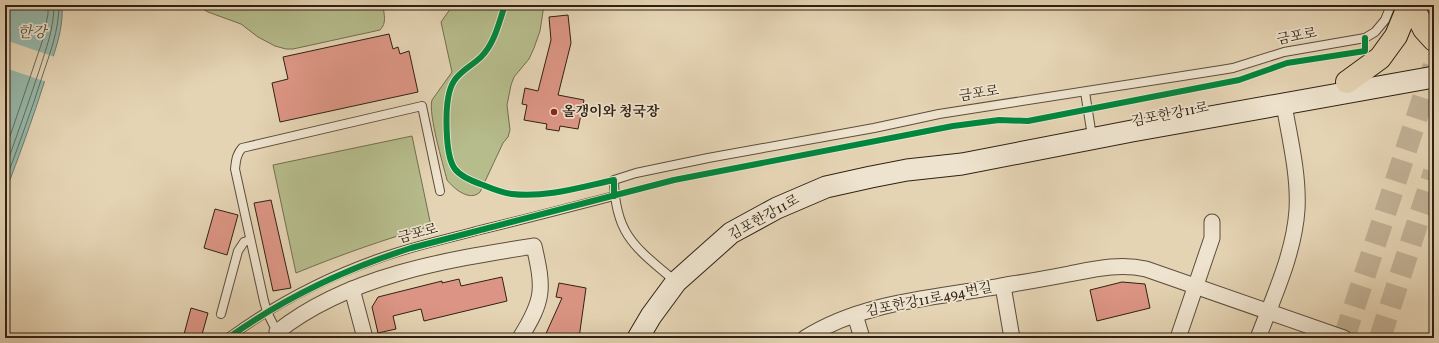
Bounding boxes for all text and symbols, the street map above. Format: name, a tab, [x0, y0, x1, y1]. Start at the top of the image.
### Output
water label: 한강	[18, 23, 49, 44]
street label: 금포로	[1275, 24, 1319, 50]
street label: 금포로	[957, 81, 1001, 107]
street label: 김포한강11로	[1130, 98, 1211, 132]
place label: 올갱이와 청국장	[562, 103, 660, 122]
marker: 올갱이와 청국장	[549, 107, 559, 117]
street label: 김포한강11로	[725, 190, 803, 245]
street label: 금포로	[396, 219, 441, 248]
street label: 김포한강11로494번길	[864, 278, 994, 322]

